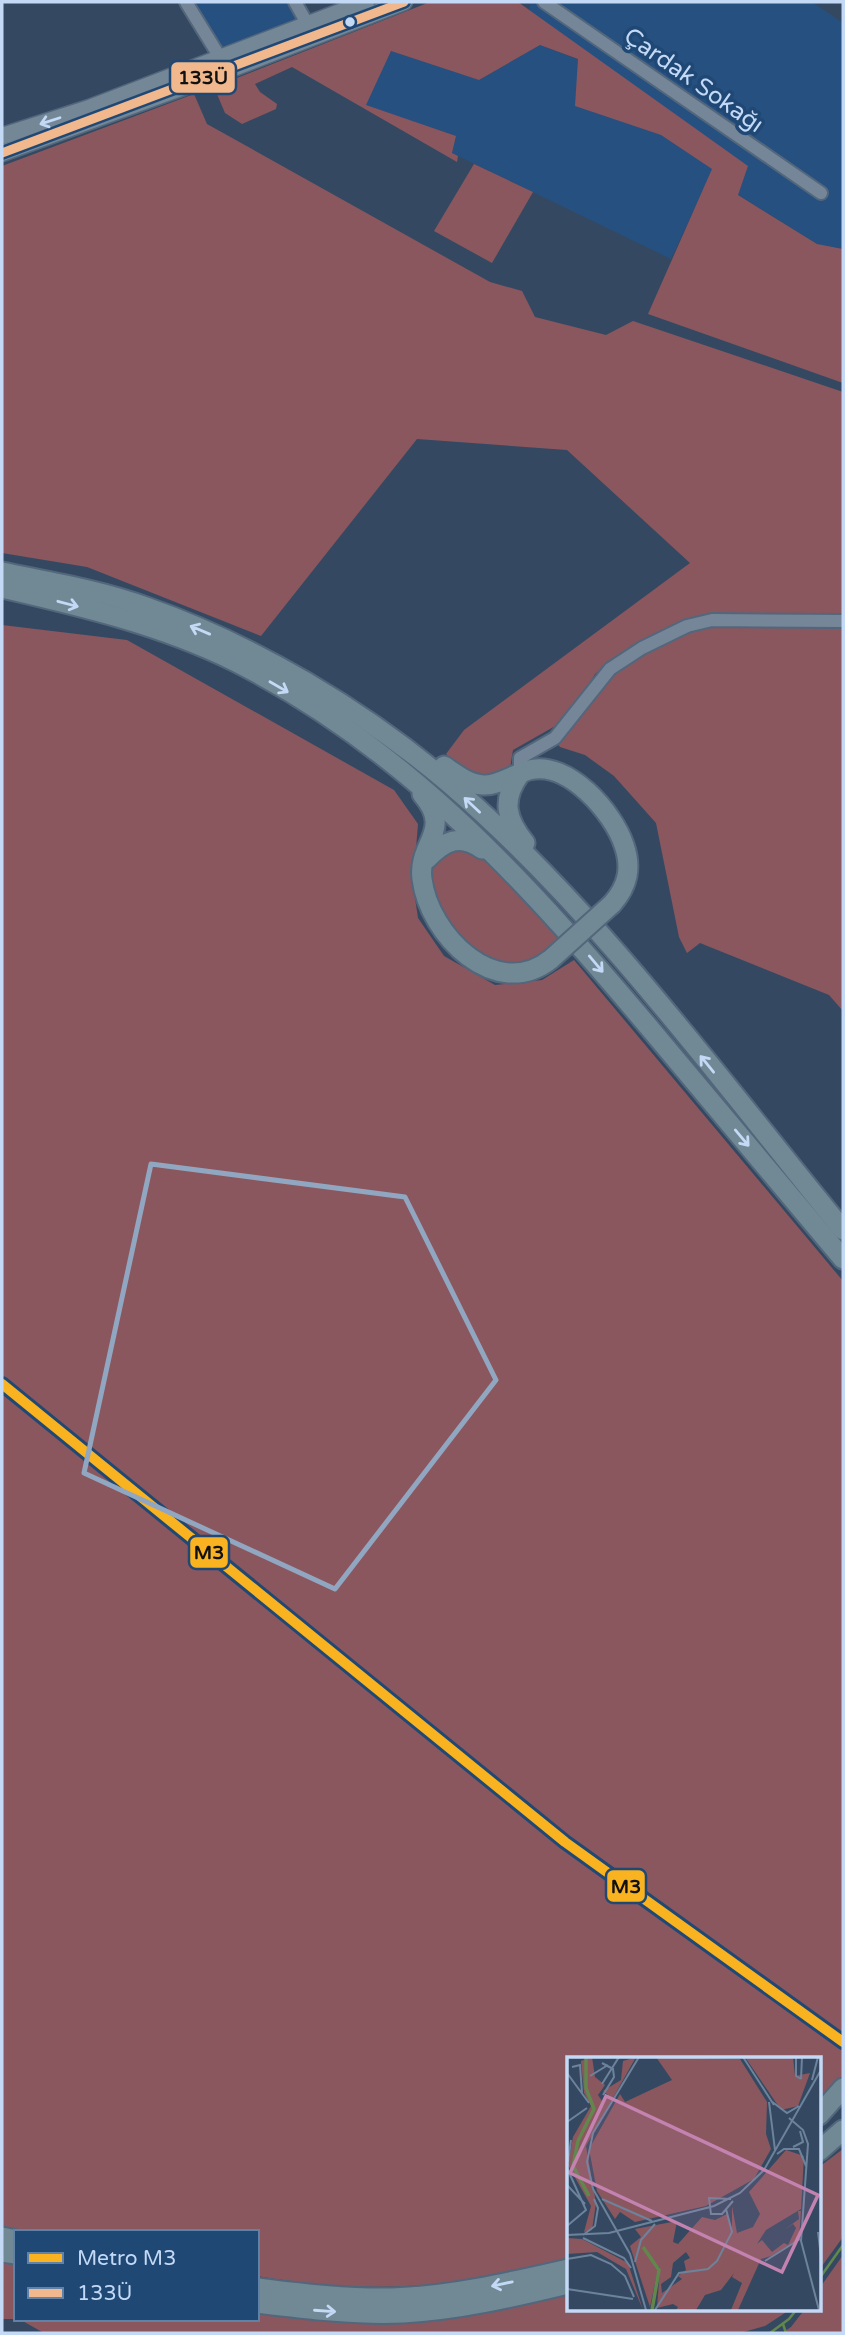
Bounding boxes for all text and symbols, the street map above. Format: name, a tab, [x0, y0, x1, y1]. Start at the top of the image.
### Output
unlabelled marker	[343, 15, 357, 29]
street label: Çardak Sokağı	[618, 22, 769, 139]
line badge: 133Ü	[170, 61, 236, 94]
text: 133Ü	[178, 66, 228, 89]
one-way arrow	[39, 115, 61, 128]
one-way arrow	[57, 598, 79, 611]
one-way arrow	[189, 622, 211, 635]
one-way arrow	[268, 680, 288, 694]
one-way arrow	[464, 796, 481, 813]
one-way arrow	[588, 954, 604, 972]
one-way arrow	[699, 1055, 715, 1073]
one-way arrow	[734, 1129, 750, 1147]
line badge: M3	[189, 1536, 229, 1569]
text: M3	[194, 1542, 224, 1564]
line badge: M3	[606, 1869, 646, 1903]
text: M3	[611, 1876, 641, 1898]
inset map	[567, 2057, 820, 2310]
legend	[14, 2230, 259, 2321]
text: Metro M3	[77, 2246, 176, 2271]
one-way arrow	[491, 2277, 514, 2291]
text: 133Ü	[77, 2281, 132, 2306]
one-way arrow	[313, 2305, 336, 2318]

